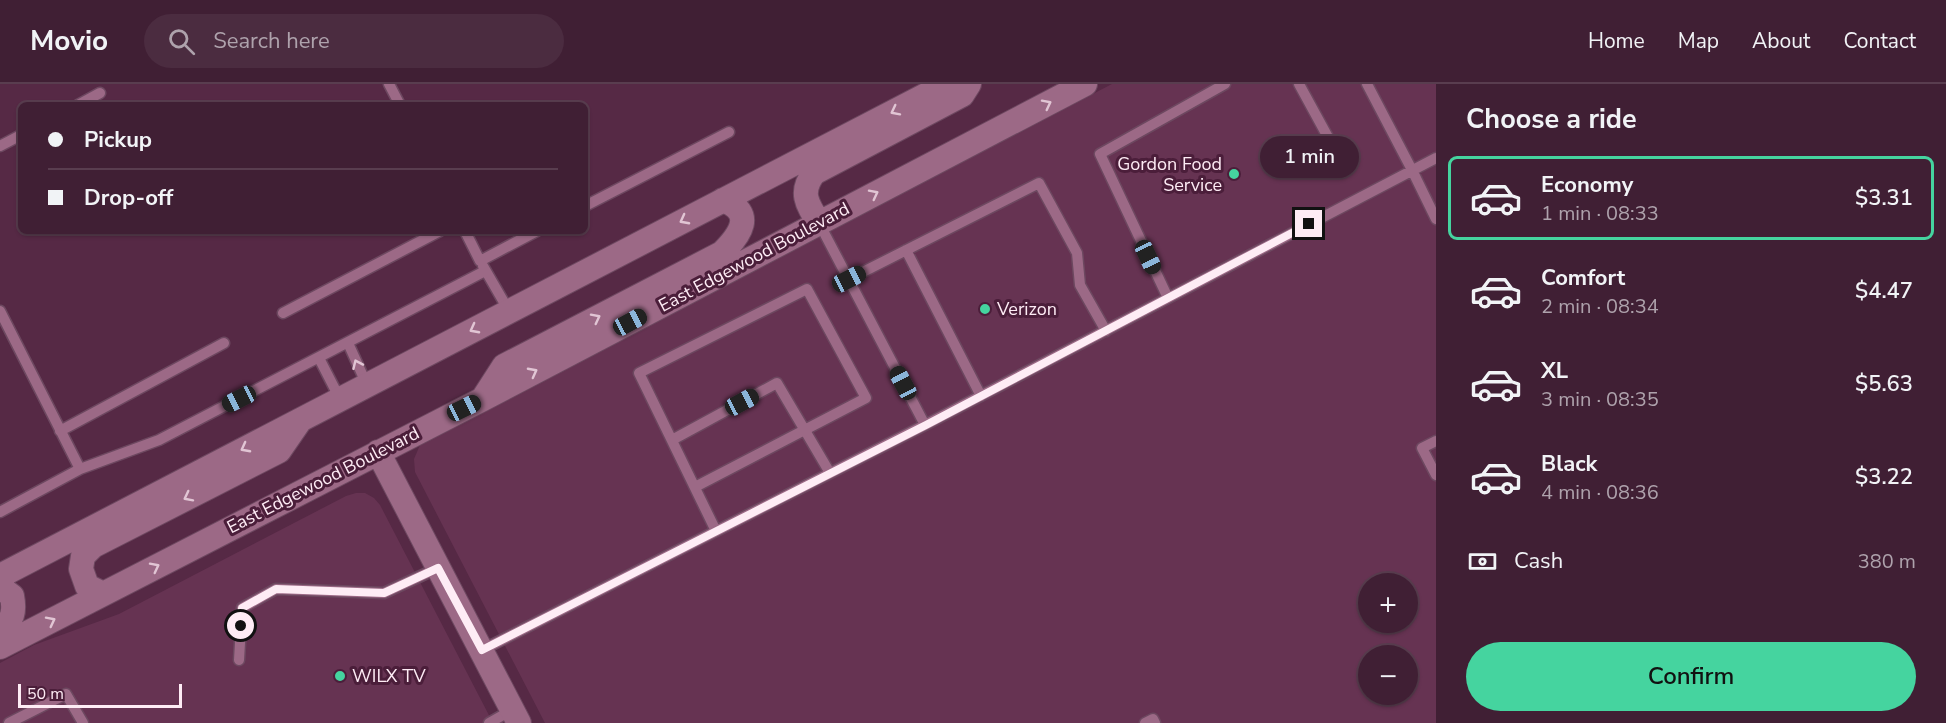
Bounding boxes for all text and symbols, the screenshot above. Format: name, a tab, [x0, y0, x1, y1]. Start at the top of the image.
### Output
search box	[144, 14, 564, 68]
text: Movio	[30, 22, 108, 60]
icon: search	[165, 25, 198, 58]
text: Search here	[213, 26, 330, 56]
text: Home	[1588, 27, 1645, 55]
text: Map	[1678, 27, 1719, 55]
text: About	[1752, 27, 1810, 55]
text: Contact	[1843, 27, 1916, 55]
one-way arrow	[1040, 100, 1051, 111]
text: Choose a ride	[1466, 101, 1637, 138]
one-way arrow	[890, 104, 901, 115]
text: Pickup	[84, 125, 152, 155]
callout: 1 min	[1260, 137, 1358, 179]
text: 1 min	[1284, 143, 1335, 170]
place label: Gordon Food Service	[1117, 152, 1222, 197]
marker: Gordon Food Service	[1227, 167, 1241, 181]
text: Economy	[1541, 170, 1633, 200]
icon: car	[1469, 171, 1523, 225]
text: Drop-off	[84, 183, 173, 213]
text: $3.31	[1855, 183, 1913, 213]
one-way arrow	[867, 190, 878, 201]
street label: East Edgewood Boulevard	[654, 196, 854, 318]
text: 1 min · 08:33	[1541, 200, 1659, 227]
route end	[1295, 210, 1322, 237]
one-way arrow	[680, 212, 691, 224]
car	[1132, 237, 1164, 277]
car	[829, 263, 869, 295]
text: Comfort	[1541, 263, 1625, 293]
icon: car	[1469, 264, 1523, 318]
text: $4.47	[1855, 276, 1913, 306]
text: 2 min · 08:34	[1541, 293, 1659, 320]
place label: Verizon	[996, 297, 1057, 321]
marker: Verizon	[978, 302, 992, 316]
car	[610, 306, 650, 338]
one-way arrow	[590, 314, 600, 325]
one-way arrow	[470, 322, 480, 333]
text: XL	[1541, 356, 1568, 386]
icon: car	[1469, 357, 1523, 411]
one-way arrow	[352, 359, 364, 370]
car	[887, 363, 919, 403]
one-way arrow	[527, 368, 538, 379]
text: $5.63	[1855, 369, 1913, 399]
car	[219, 383, 259, 415]
car	[722, 386, 762, 418]
text: 3 min · 08:35	[1541, 386, 1659, 413]
car	[444, 392, 484, 424]
street label: East Edgewood Boulevard	[223, 421, 423, 539]
one-way arrow	[241, 441, 251, 452]
text: Black	[1541, 449, 1597, 479]
icon: car	[1469, 450, 1523, 504]
text: $3.22	[1855, 462, 1913, 492]
text: 4 min · 08:36	[1541, 479, 1659, 506]
one-way arrow	[184, 490, 194, 501]
icon: cash	[1466, 545, 1499, 578]
text: Cash	[1514, 546, 1563, 576]
text: 380 m	[1858, 548, 1916, 575]
one-way arrow	[149, 563, 160, 575]
map controls	[1358, 573, 1418, 705]
button: +	[1358, 573, 1418, 633]
route start	[227, 612, 254, 639]
one-way arrow	[45, 616, 56, 628]
button: Confirm	[1466, 642, 1916, 711]
button: −	[1358, 645, 1418, 705]
place label: WILX TV	[352, 664, 426, 688]
marker: WILX TV	[333, 669, 347, 683]
scale bar	[18, 681, 182, 708]
text: 50 m	[27, 683, 64, 705]

